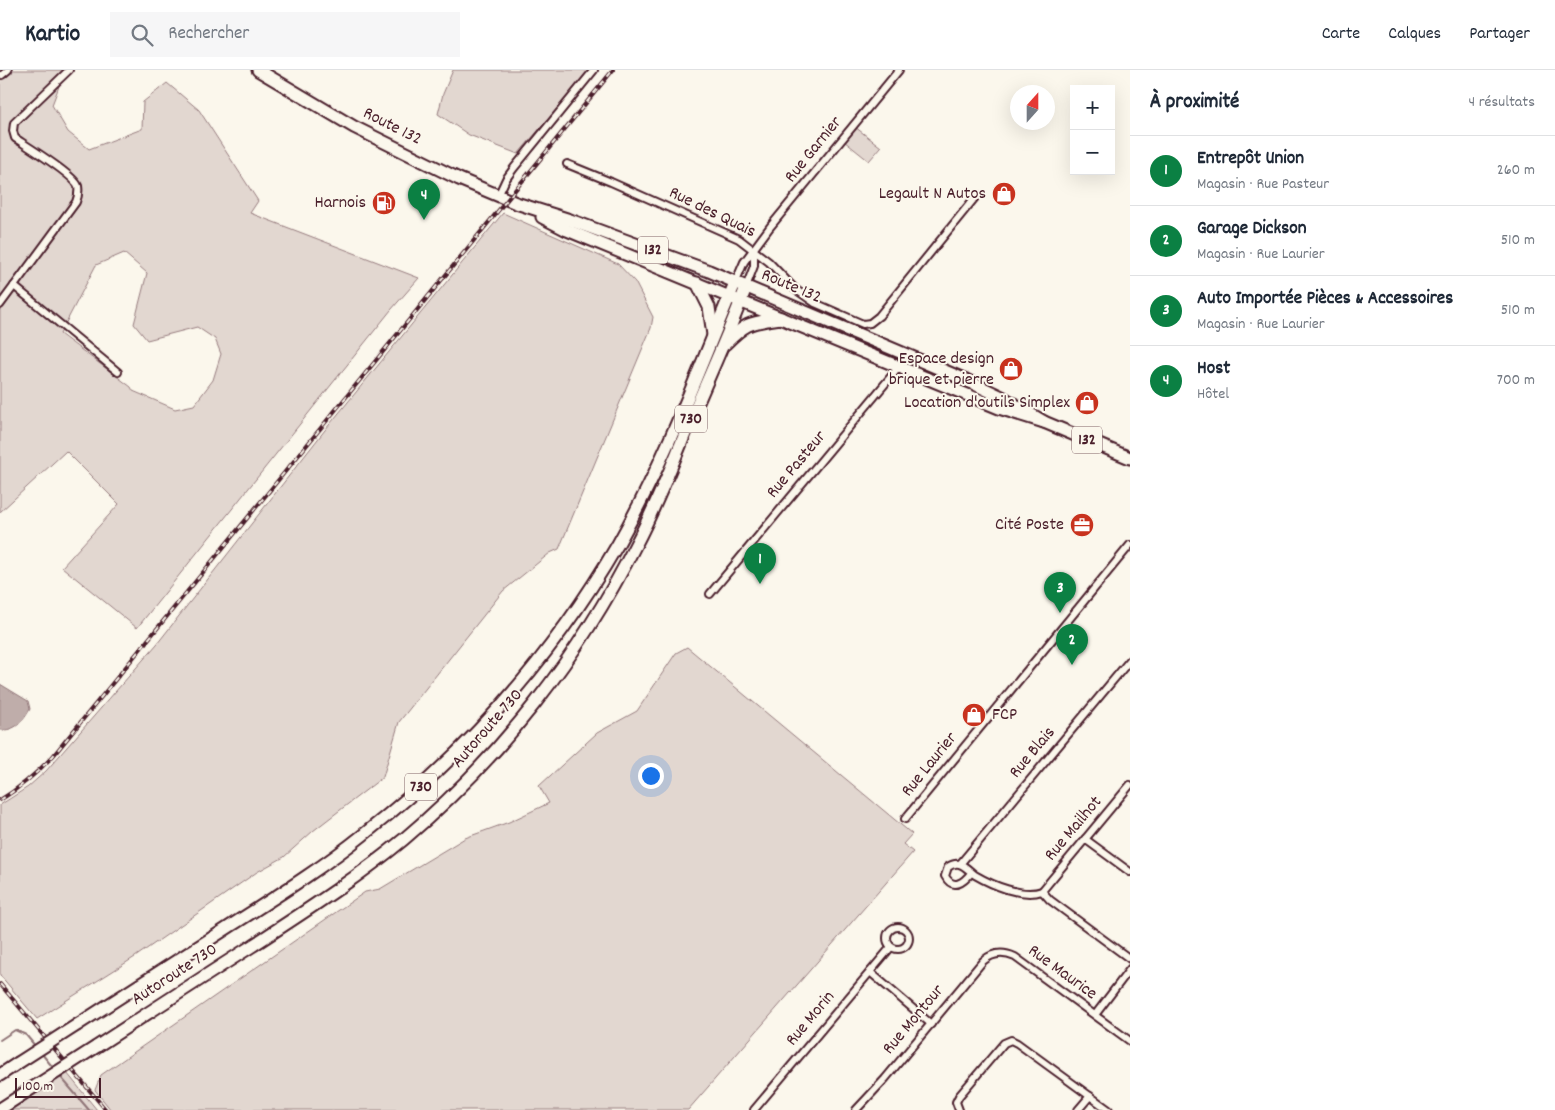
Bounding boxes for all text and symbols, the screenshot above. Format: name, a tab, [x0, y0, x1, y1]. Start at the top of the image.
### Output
search box	[110, 12, 460, 57]
text: Kartio	[25, 18, 80, 52]
icon: search	[128, 21, 156, 49]
text: Rechercher	[168, 21, 249, 48]
text: Carte	[1322, 22, 1360, 47]
text: Calques	[1388, 22, 1441, 47]
text: Partager	[1469, 22, 1530, 47]
north arrow	[1010, 85, 1055, 130]
map controls	[1070, 85, 1115, 175]
button: +	[1070, 85, 1115, 130]
text: À proximité	[1150, 88, 1239, 118]
text: 4 résultats	[1468, 91, 1535, 114]
street label: Route 132	[358, 102, 426, 152]
street label: Rue Garnier	[779, 111, 849, 189]
button: −	[1070, 130, 1115, 175]
text: Entrepôt Union	[1197, 146, 1304, 173]
text: 1	[1164, 159, 1168, 182]
text: 260 m	[1497, 159, 1535, 182]
text: Magasin · Rue Pasteur	[1197, 173, 1329, 196]
pin: 4	[408, 179, 440, 220]
street label: Rue des Quais	[664, 181, 760, 245]
shop icon: Legault N Autos	[991, 181, 1017, 207]
place label: Legault N Autos	[879, 182, 986, 207]
fuel station icon: Harnois	[371, 190, 397, 216]
place label: Harnois	[314, 191, 366, 216]
text: Garage Dickson	[1197, 216, 1306, 243]
text: 2	[1163, 229, 1170, 252]
text: 510 m	[1501, 229, 1535, 252]
road number: 132	[638, 236, 668, 264]
text: Magasin · Rue Laurier	[1197, 243, 1325, 266]
street label: Route 132	[757, 263, 825, 311]
text: Auto Importée Pièces & Accessoires	[1197, 286, 1453, 313]
text: 3	[1162, 299, 1170, 322]
text: 510 m	[1501, 299, 1535, 322]
text: Magasin · Rue Laurier	[1197, 313, 1325, 336]
place label: Espace design brique et pierre	[889, 347, 994, 393]
shop icon: Espace design brique et pierre	[998, 356, 1024, 382]
text: Host	[1197, 356, 1230, 383]
text: 4	[1163, 369, 1169, 392]
text: 700 m	[1497, 369, 1535, 392]
text: Hôtel	[1197, 383, 1229, 406]
shop icon: Location d'outils Simplex	[1074, 390, 1100, 416]
place label: Location d'outils Simplex	[904, 391, 1070, 416]
road number: 730	[675, 406, 707, 432]
street label: Rue Pasteur	[761, 425, 833, 504]
road number: 132	[1072, 426, 1102, 454]
office icon: Cité Poste	[1069, 512, 1095, 538]
place label: Cité Poste	[995, 513, 1064, 538]
pin: 1	[744, 543, 776, 584]
pin: 3	[1044, 572, 1076, 613]
pin: 2	[1056, 624, 1088, 665]
street label: Autoroute 730	[446, 684, 530, 774]
shop icon: FCP	[961, 702, 987, 728]
place label: FCP	[992, 703, 1017, 728]
street label: Rue Blais	[1004, 722, 1062, 784]
street label: Rue Laurier	[896, 727, 964, 803]
your location	[638, 763, 664, 789]
road number: 730	[405, 774, 437, 800]
street label: Rue Mailhot	[1039, 791, 1109, 867]
street label: Autoroute 730	[127, 938, 223, 1012]
street label: Rue Maurice	[1022, 939, 1102, 1007]
street label: Rue Montour	[877, 979, 951, 1060]
street label: Rue Morin	[780, 986, 842, 1052]
scale bar	[15, 1075, 101, 1098]
text: 100 m	[22, 1077, 53, 1097]

